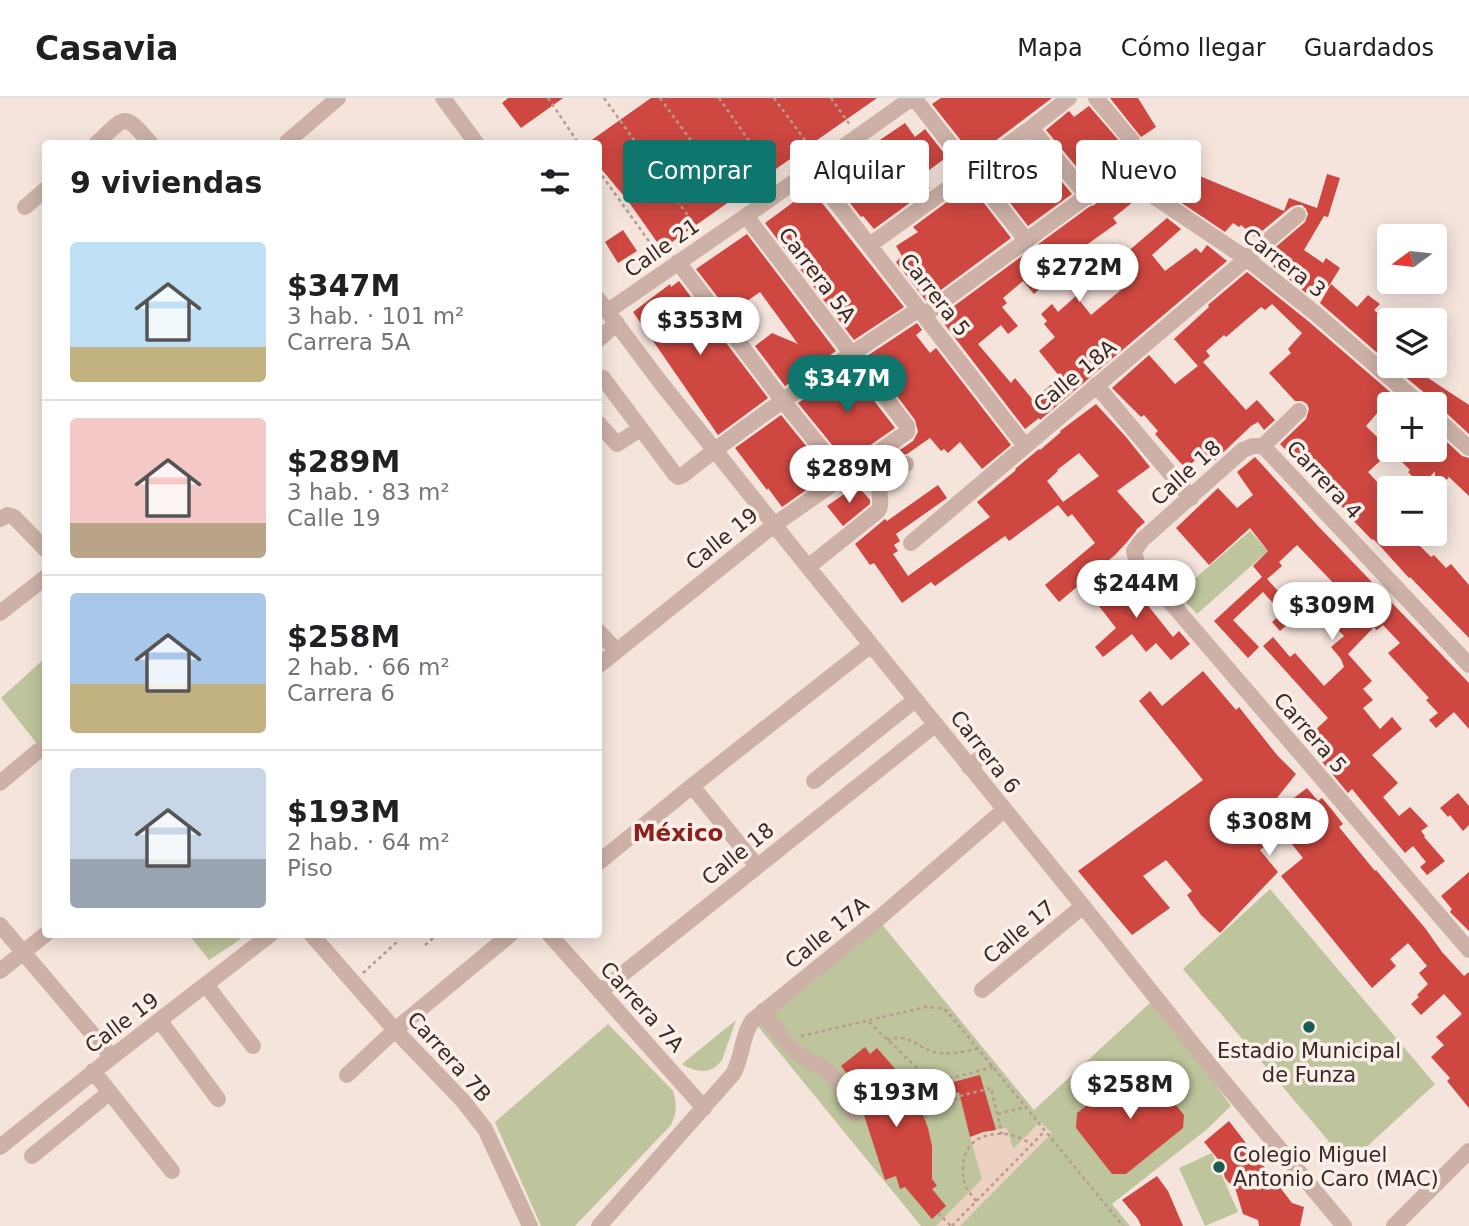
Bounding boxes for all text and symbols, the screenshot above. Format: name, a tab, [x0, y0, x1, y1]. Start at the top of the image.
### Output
text: Casavia	[35, 29, 179, 68]
text: Mapa	[1017, 34, 1083, 62]
text: Cómo llegar	[1121, 34, 1266, 62]
text: Guardados	[1304, 34, 1434, 62]
chip: Comprar	[623, 140, 776, 203]
chip: Alquilar	[790, 140, 929, 203]
chip: Filtros	[943, 140, 1062, 203]
chip: Nuevo	[1076, 140, 1201, 203]
icon: filters	[536, 163, 574, 201]
text: 9 viviendas	[70, 165, 262, 200]
street label: Calle 21	[620, 214, 704, 282]
street label: Carrera 5A	[773, 223, 861, 328]
street label: Carrera 3	[1238, 223, 1330, 303]
north arrow	[1377, 224, 1447, 294]
map controls	[1377, 224, 1447, 546]
pin: $272M	[1030, 244, 1128, 304]
street label: Carrera 5	[895, 249, 975, 341]
text: $272M	[1036, 254, 1122, 280]
text: $347M	[287, 268, 400, 303]
icon: home	[126, 270, 210, 354]
pin: $353M	[651, 298, 749, 357]
text: 3 hab. · 101 m²	[287, 303, 464, 329]
text: $353M	[657, 307, 743, 333]
button: layers	[1377, 308, 1447, 378]
text: Carrera 5A	[287, 329, 411, 355]
street label: Calle 18A	[1029, 334, 1121, 417]
pin: $347M	[798, 356, 896, 415]
text: $347M	[804, 365, 890, 391]
button: +	[1377, 392, 1447, 462]
street label: Calle 18	[1146, 435, 1226, 511]
street label: Carrera 4	[1282, 436, 1366, 524]
text: $289M	[287, 444, 400, 479]
icon: home	[126, 446, 210, 530]
pin: $289M	[800, 446, 898, 505]
text: $289M	[806, 455, 892, 481]
button: −	[1377, 476, 1447, 546]
text: 3 hab. · 83 m²	[287, 479, 450, 505]
street label: Calle 19	[681, 503, 763, 575]
text: Calle 19	[287, 505, 381, 531]
pin: $244M	[1087, 560, 1185, 620]
text: $244M	[1093, 570, 1179, 596]
pin: $309M	[1283, 582, 1381, 642]
text: $309M	[1289, 592, 1375, 618]
text: $258M	[287, 619, 400, 654]
icon: home	[126, 621, 210, 705]
text: 2 hab. · 66 m²	[287, 654, 450, 680]
text: Carrera 6	[287, 680, 395, 706]
street label: Carrera 5	[1269, 688, 1351, 778]
street label: Carrera 6	[945, 706, 1025, 798]
text: $193M	[287, 794, 400, 829]
icon: home	[126, 796, 210, 880]
pin: $308M	[1220, 798, 1318, 858]
text: $308M	[1226, 808, 1312, 834]
street label: Calle 18	[697, 818, 779, 890]
district label: México	[633, 820, 723, 846]
text: 2 hab. · 64 m²	[287, 829, 450, 855]
text: Piso	[287, 855, 333, 881]
street label: Calle 17A	[781, 892, 874, 974]
street label: Calle 17	[979, 895, 1059, 969]
street label: Carrera 7A	[595, 957, 689, 1057]
street label: Calle 19	[81, 988, 163, 1058]
street label: Carrera 7B	[402, 1007, 496, 1107]
marker: Estadio Municipal de Funza	[1301, 1019, 1317, 1035]
place label: Estadio Municipal de Funza	[1217, 1039, 1401, 1087]
pin: $258M	[1081, 1062, 1179, 1121]
pin: $193M	[847, 1070, 945, 1129]
text: $258M	[1087, 1071, 1173, 1097]
text: $193M	[853, 1079, 939, 1105]
place label: Colegio Miguel Antonio Caro (MAC)	[1233, 1143, 1439, 1191]
marker: Colegio Miguel Antonio Caro (MAC)	[1211, 1159, 1227, 1175]

